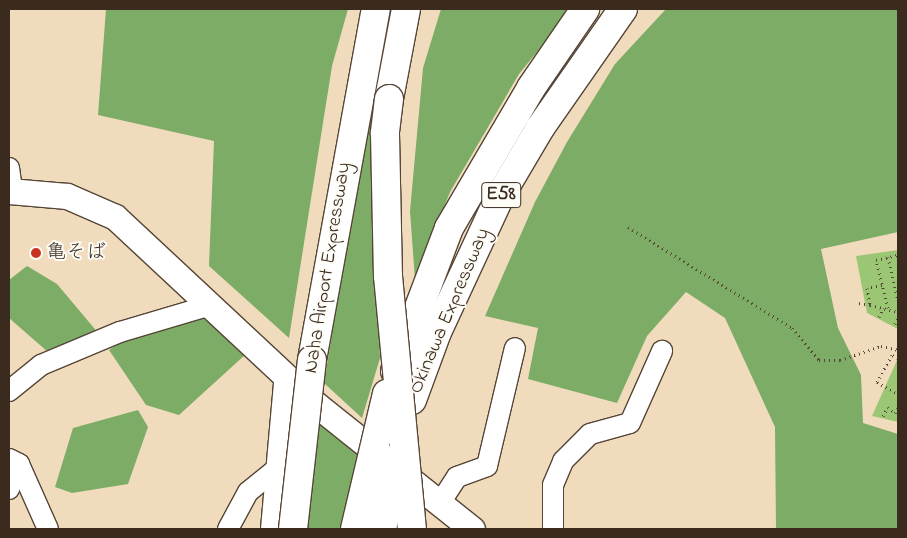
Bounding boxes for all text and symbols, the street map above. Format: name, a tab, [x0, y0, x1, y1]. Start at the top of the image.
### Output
street label: Naha Airport Expressway	[299, 161, 357, 375]
road number: E58	[481, 178, 521, 212]
street label: Okinawa Expressway	[404, 225, 496, 397]
place label: 亀そば	[46, 241, 106, 265]
marker: 亀そば	[30, 247, 42, 259]

